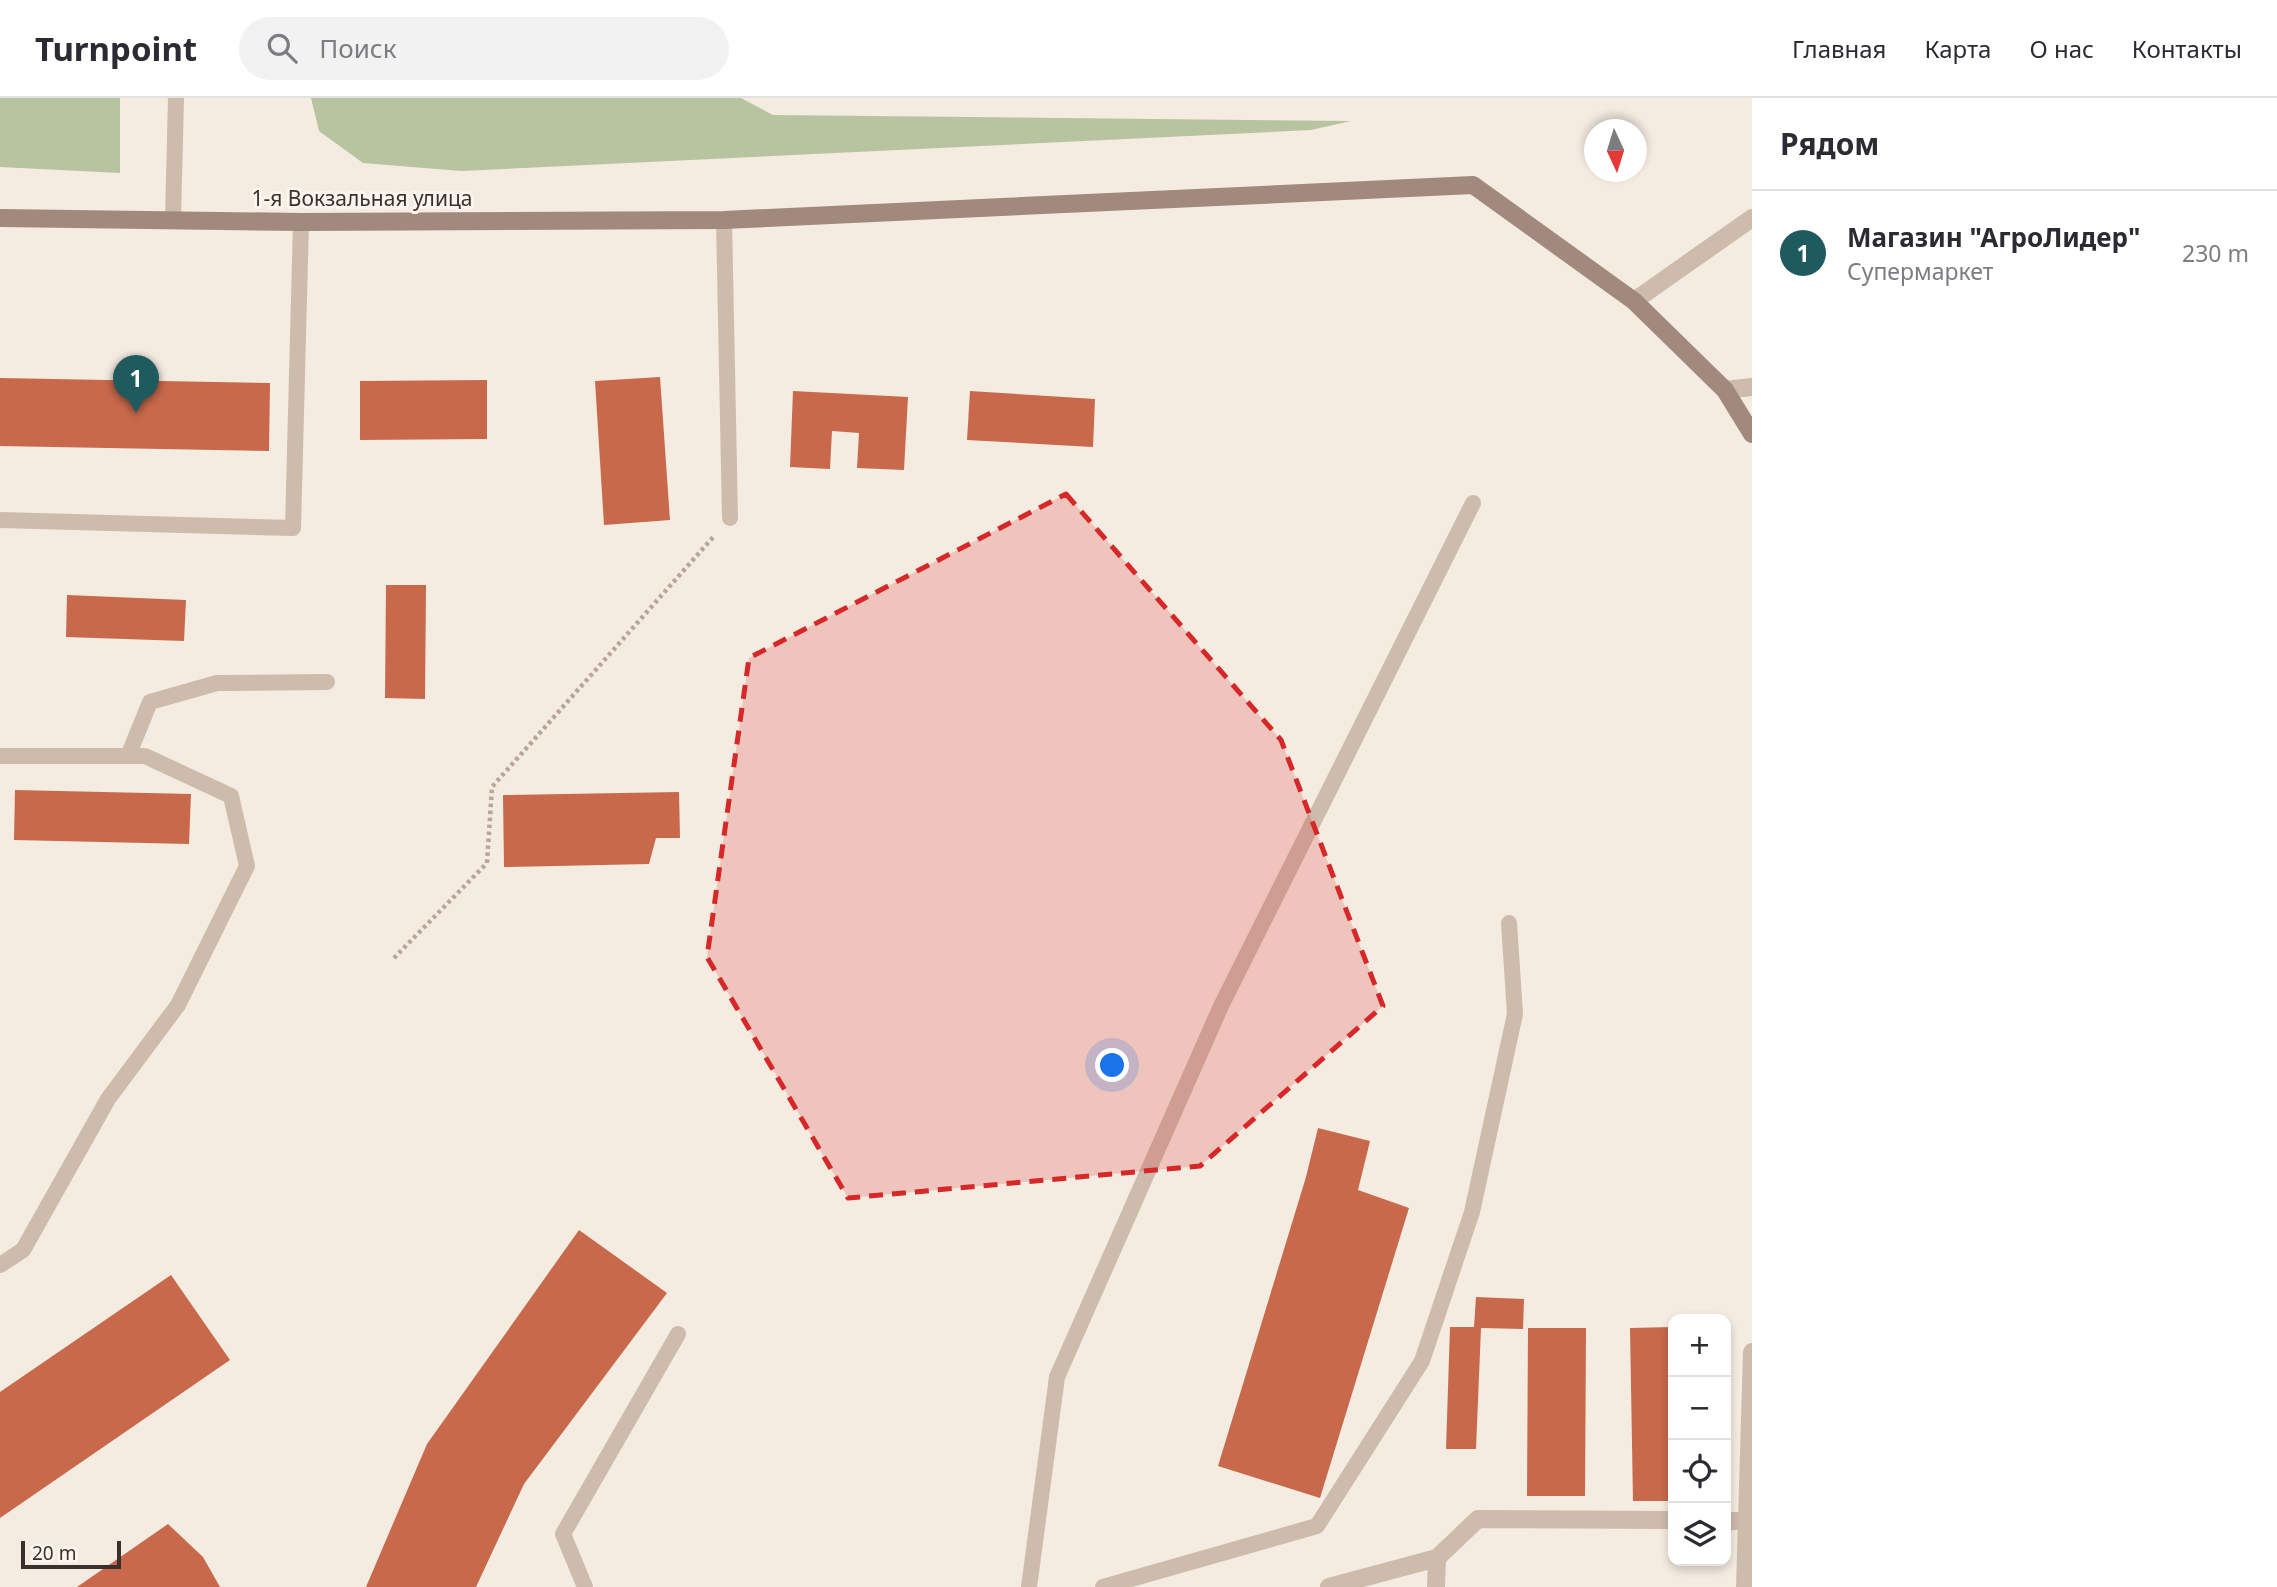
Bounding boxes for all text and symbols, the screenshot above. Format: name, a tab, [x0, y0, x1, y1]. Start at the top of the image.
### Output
search box	[239, 17, 729, 80]
text: Turnpoint	[35, 26, 197, 71]
icon: search	[263, 29, 301, 67]
text: Поиск	[319, 30, 396, 66]
text: Главная	[1792, 32, 1886, 65]
text: Карта	[1924, 32, 1991, 65]
text: О нас	[2029, 32, 2094, 65]
text: Контакты	[2132, 32, 2242, 65]
north arrow	[1584, 119, 1647, 182]
text: Рядом	[1780, 123, 1879, 164]
street label: 1-я Вокзальная улица	[251, 184, 473, 212]
text: Магазин "АгроЛидер"	[1847, 219, 2140, 255]
text: 1	[1796, 237, 1810, 269]
text: 230 m	[2182, 237, 2249, 269]
text: Супермаркет	[1847, 255, 1993, 287]
pin: 1	[113, 355, 159, 413]
your location	[1095, 1048, 1129, 1082]
map controls	[1668, 1314, 1731, 1566]
button: +	[1668, 1314, 1731, 1377]
button: −	[1668, 1377, 1731, 1440]
button: locate	[1668, 1440, 1731, 1503]
button: layers	[1668, 1503, 1731, 1566]
scale bar	[21, 1538, 121, 1570]
text: 20 m	[32, 1540, 76, 1566]

